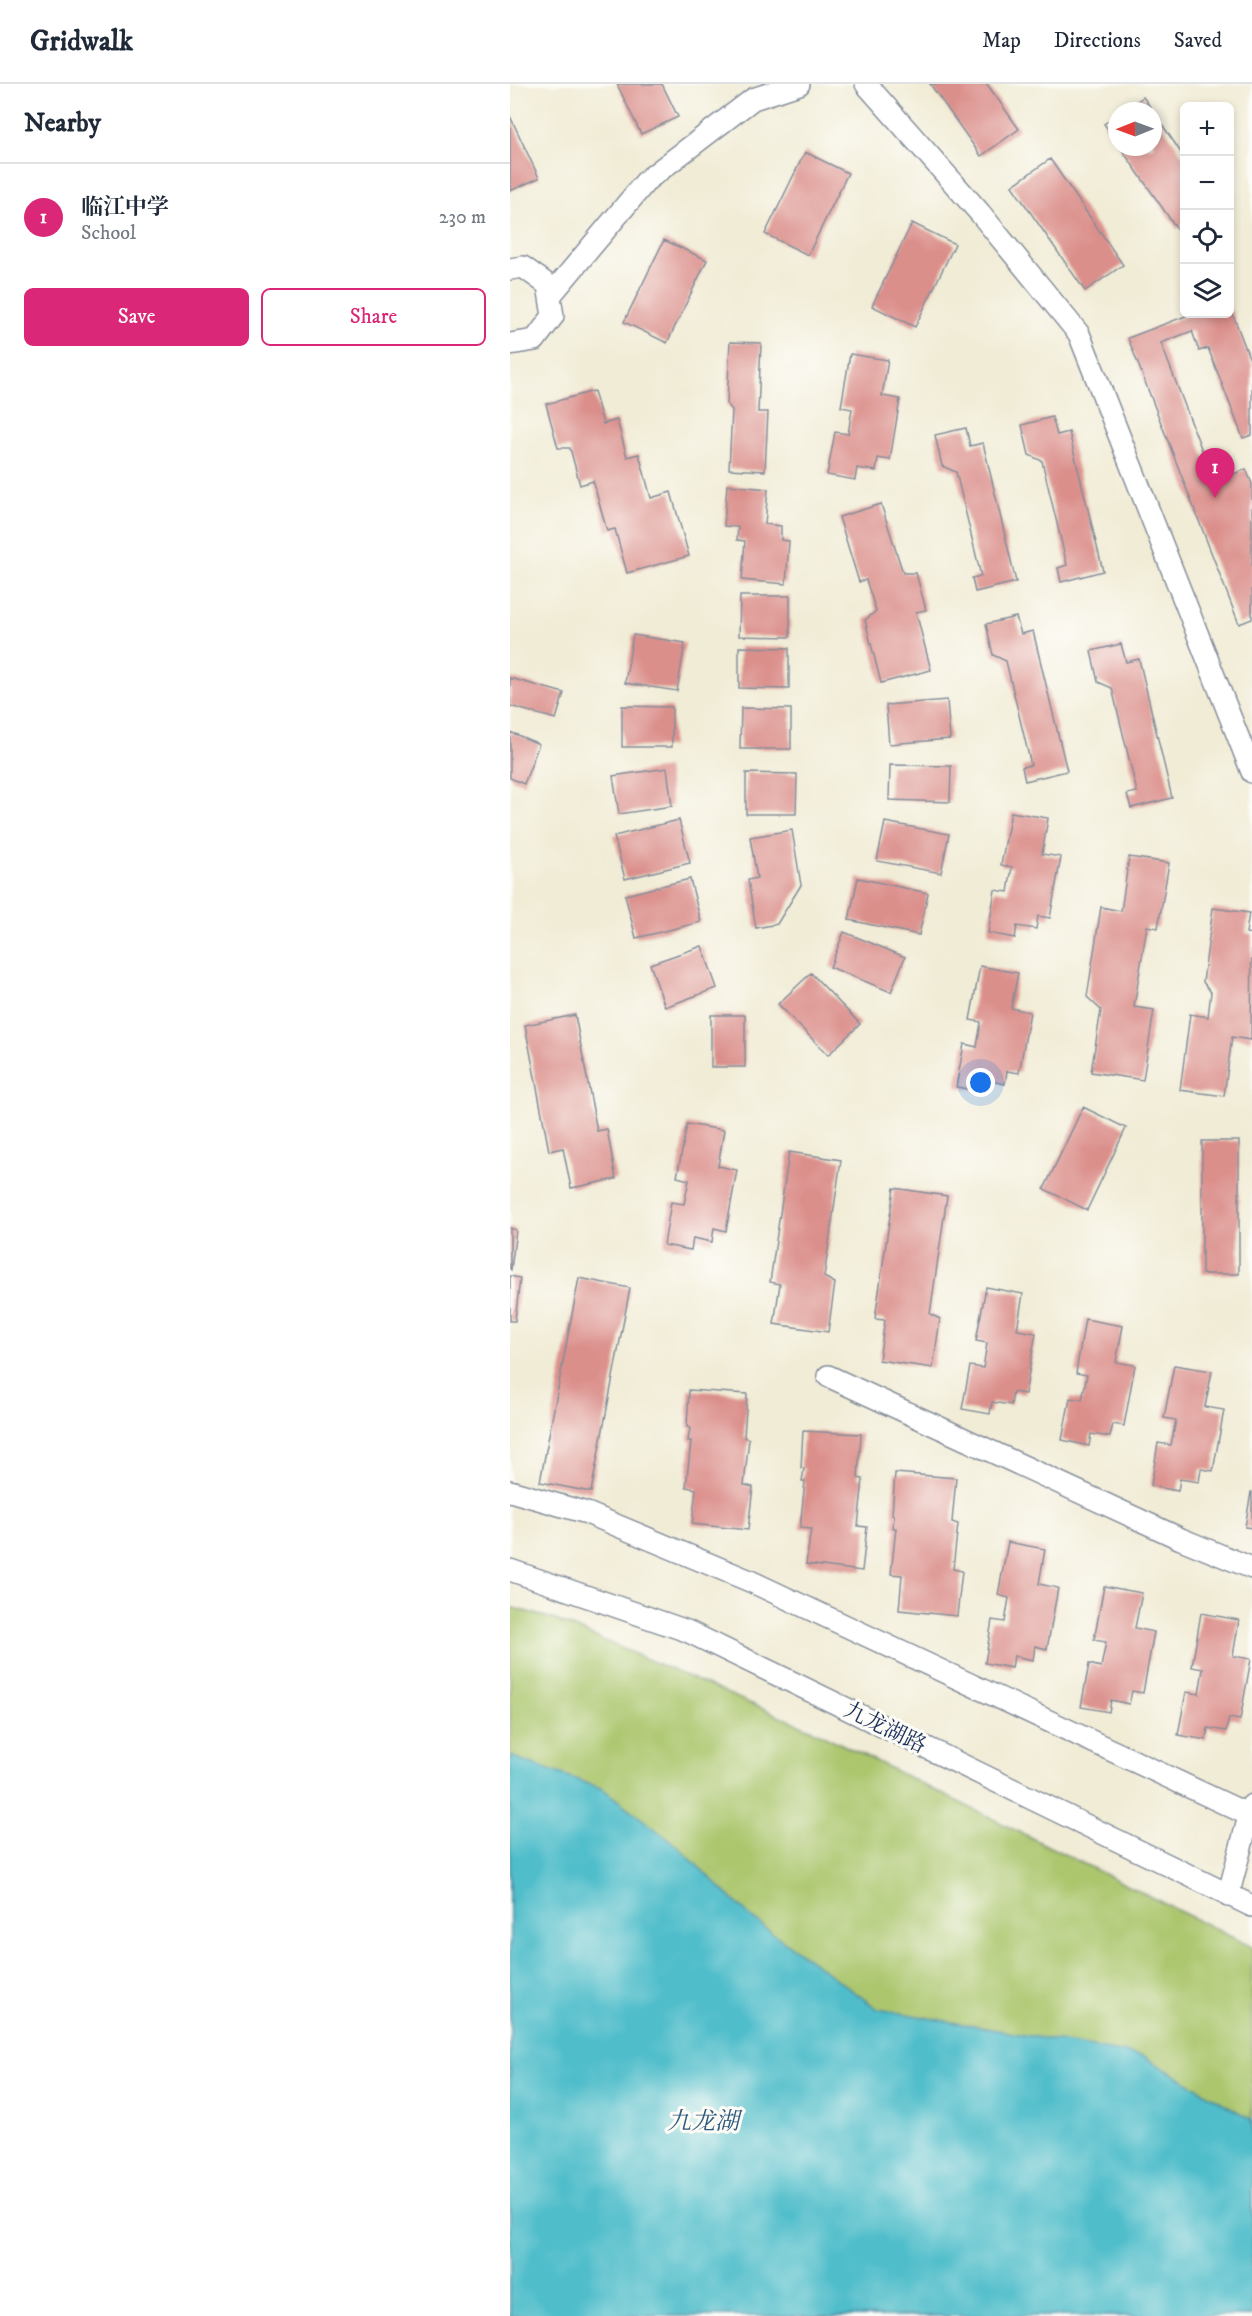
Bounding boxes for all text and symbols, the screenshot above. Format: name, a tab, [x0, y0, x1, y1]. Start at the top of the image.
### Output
text: Gridwalk	[30, 24, 133, 59]
text: Map	[982, 28, 1021, 54]
text: Directions	[1054, 28, 1141, 54]
text: Saved	[1174, 28, 1222, 54]
north arrow	[1108, 102, 1162, 156]
map controls	[1180, 102, 1234, 318]
button: +	[1180, 102, 1234, 156]
text: Nearby	[24, 107, 101, 140]
button: −	[1180, 156, 1234, 210]
text: 临江中学	[81, 194, 169, 221]
text: 1	[40, 205, 47, 230]
text: 230 m	[439, 205, 486, 230]
button: locate	[1180, 210, 1234, 264]
text: School	[81, 221, 136, 246]
button: layers	[1180, 264, 1234, 318]
button: Save	[24, 288, 249, 346]
button: Share	[261, 288, 486, 346]
pin: 1	[1196, 448, 1234, 498]
your location	[966, 1068, 995, 1097]
street label: 九龙湖路	[840, 1697, 930, 1759]
water label: 九龙湖	[667, 2107, 743, 2137]

